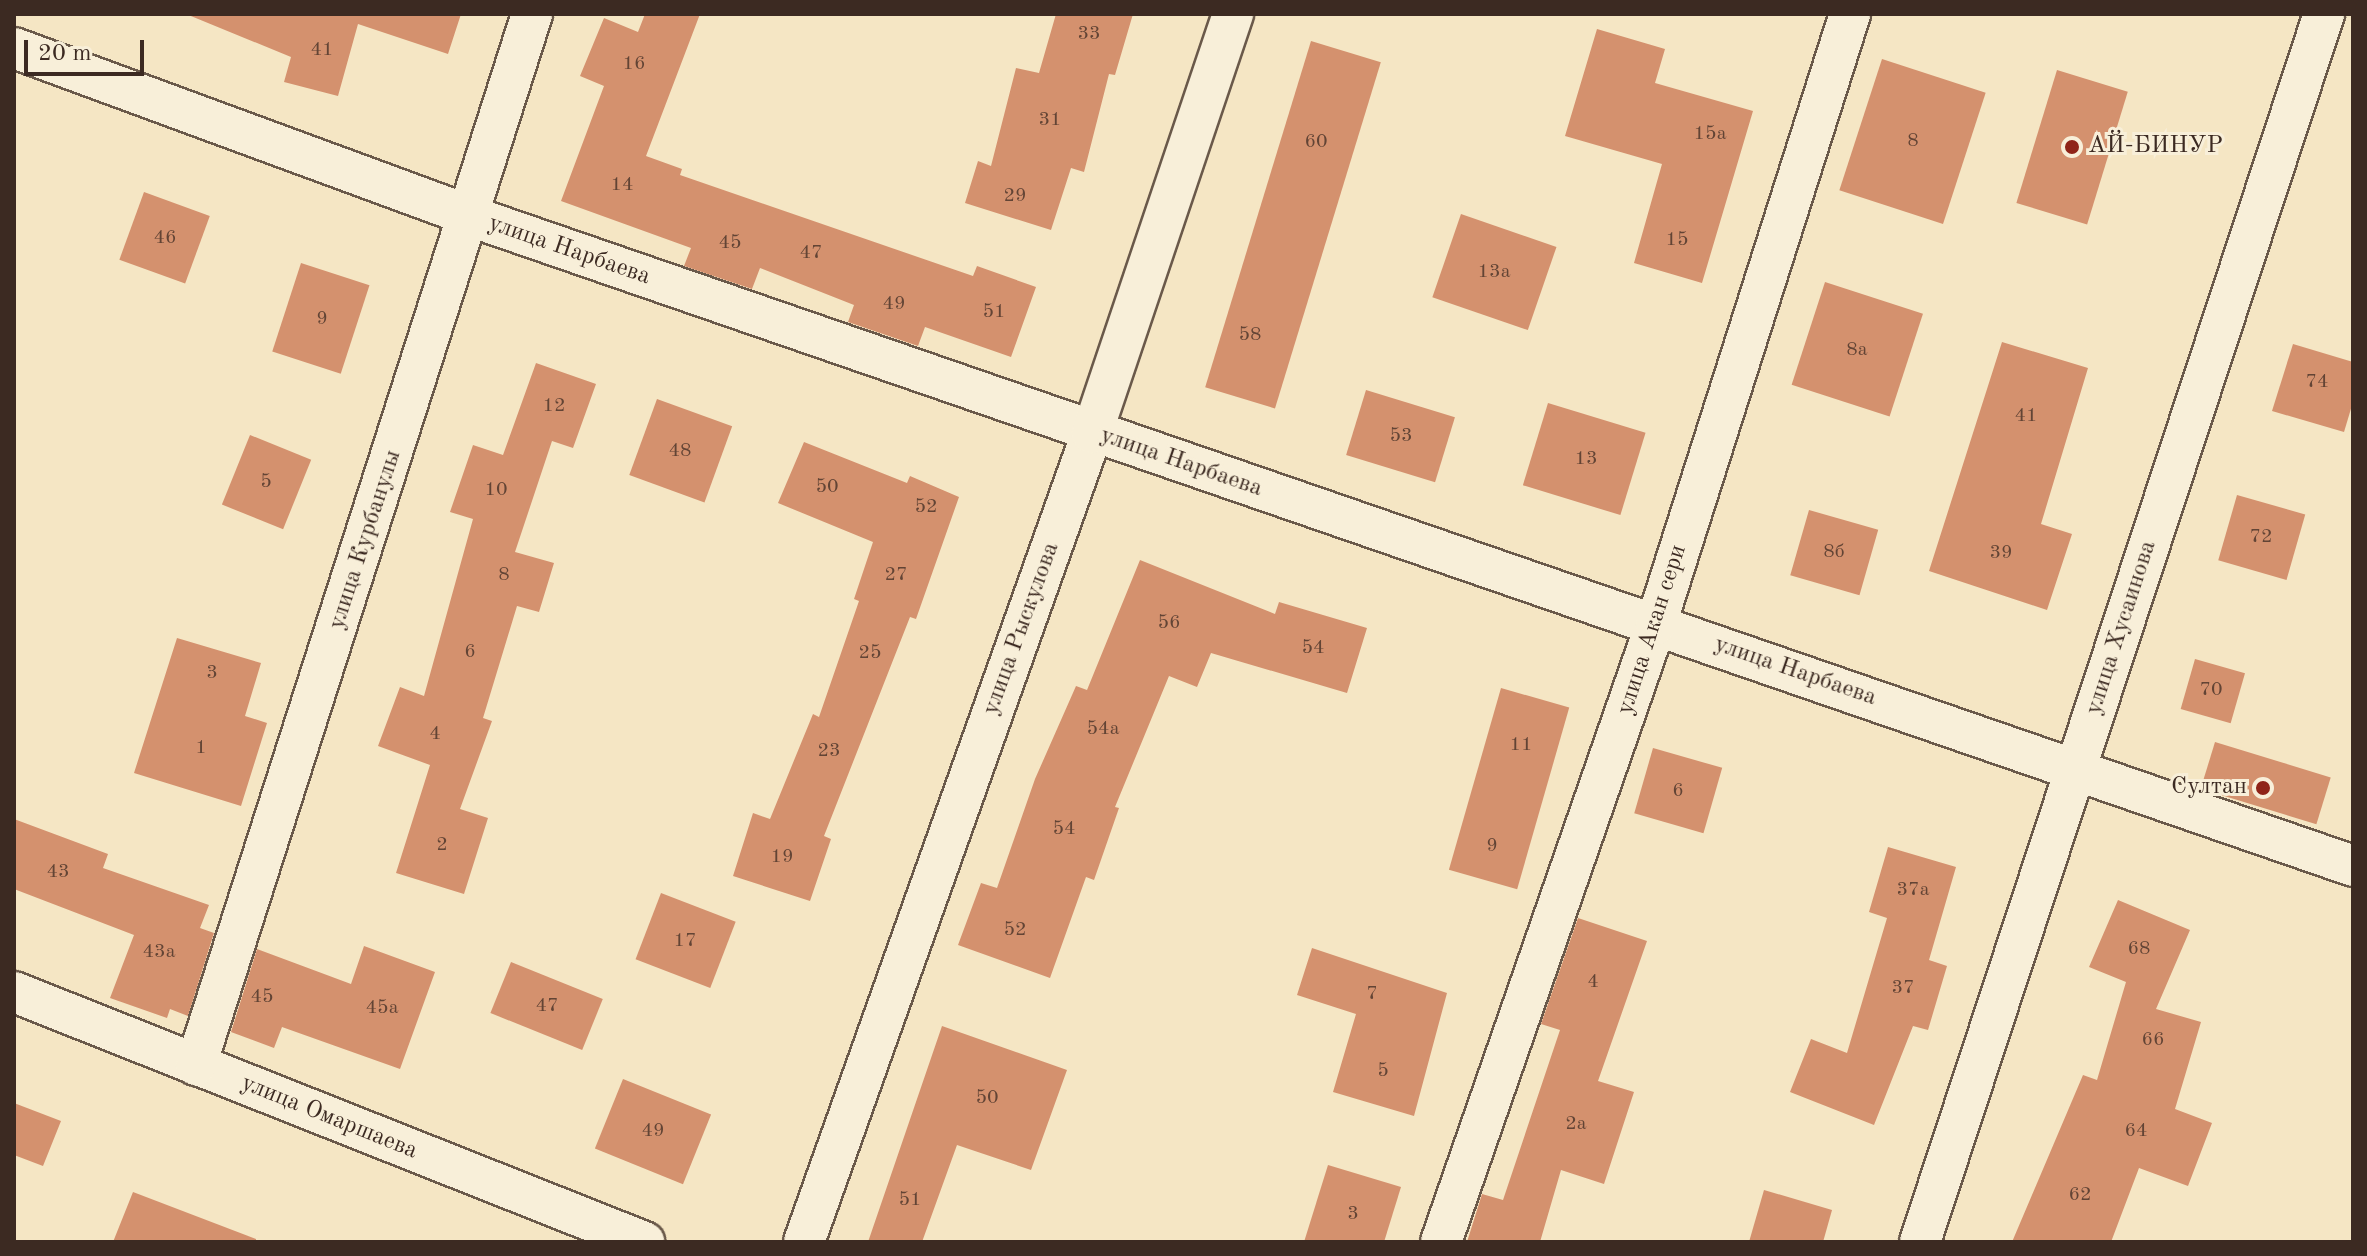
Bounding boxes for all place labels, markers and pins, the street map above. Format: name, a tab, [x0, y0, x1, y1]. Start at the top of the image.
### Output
place label: АЙ-БИНУР	[2088, 133, 2223, 161]
marker: АЙ-БИНУР	[2063, 138, 2081, 156]
place label: Султан	[2171, 774, 2247, 802]
marker: Султан	[2254, 779, 2272, 797]

